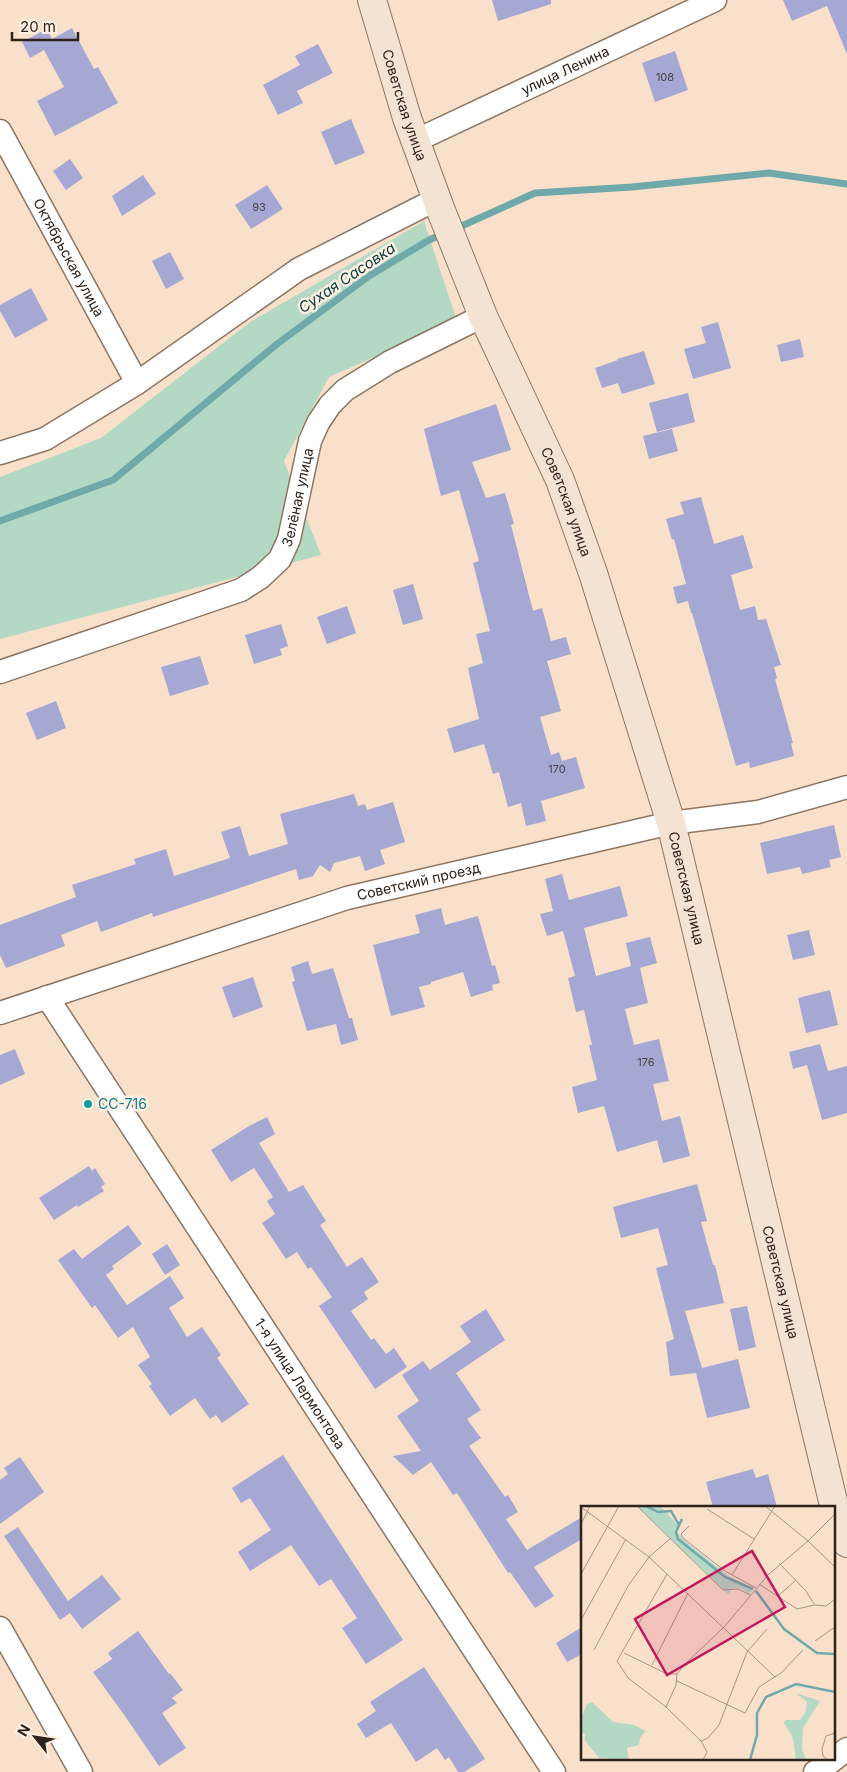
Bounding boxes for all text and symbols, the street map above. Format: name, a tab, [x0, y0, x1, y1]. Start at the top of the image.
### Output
scale bar	[12, 10, 79, 42]
text: 20 m	[20, 17, 56, 36]
street label: улица Ленина	[518, 42, 612, 98]
street label: Советская улица	[379, 47, 431, 163]
house number: 108	[656, 70, 674, 84]
street label: Октябрьская улица	[30, 195, 108, 319]
house number: 93	[252, 200, 266, 214]
water label: Сухая Сасовка	[295, 238, 399, 317]
street label: Советская улица	[538, 444, 595, 559]
street label: Зелёная улица	[278, 446, 316, 549]
house number: 170	[548, 762, 566, 776]
street label: Советская улица	[665, 830, 709, 947]
street label: Советский проезд	[355, 858, 482, 903]
house number: 176	[637, 1055, 655, 1069]
place label: СС-716	[98, 1095, 147, 1112]
marker: СС-716	[82, 1098, 94, 1110]
street label: Советская улица	[759, 1224, 803, 1340]
street label: 1-я улица Лермонтова	[251, 1315, 349, 1452]
inset map	[581, 1506, 834, 1760]
north arrow	[10, 1712, 60, 1762]
text: N	[13, 1721, 33, 1739]

